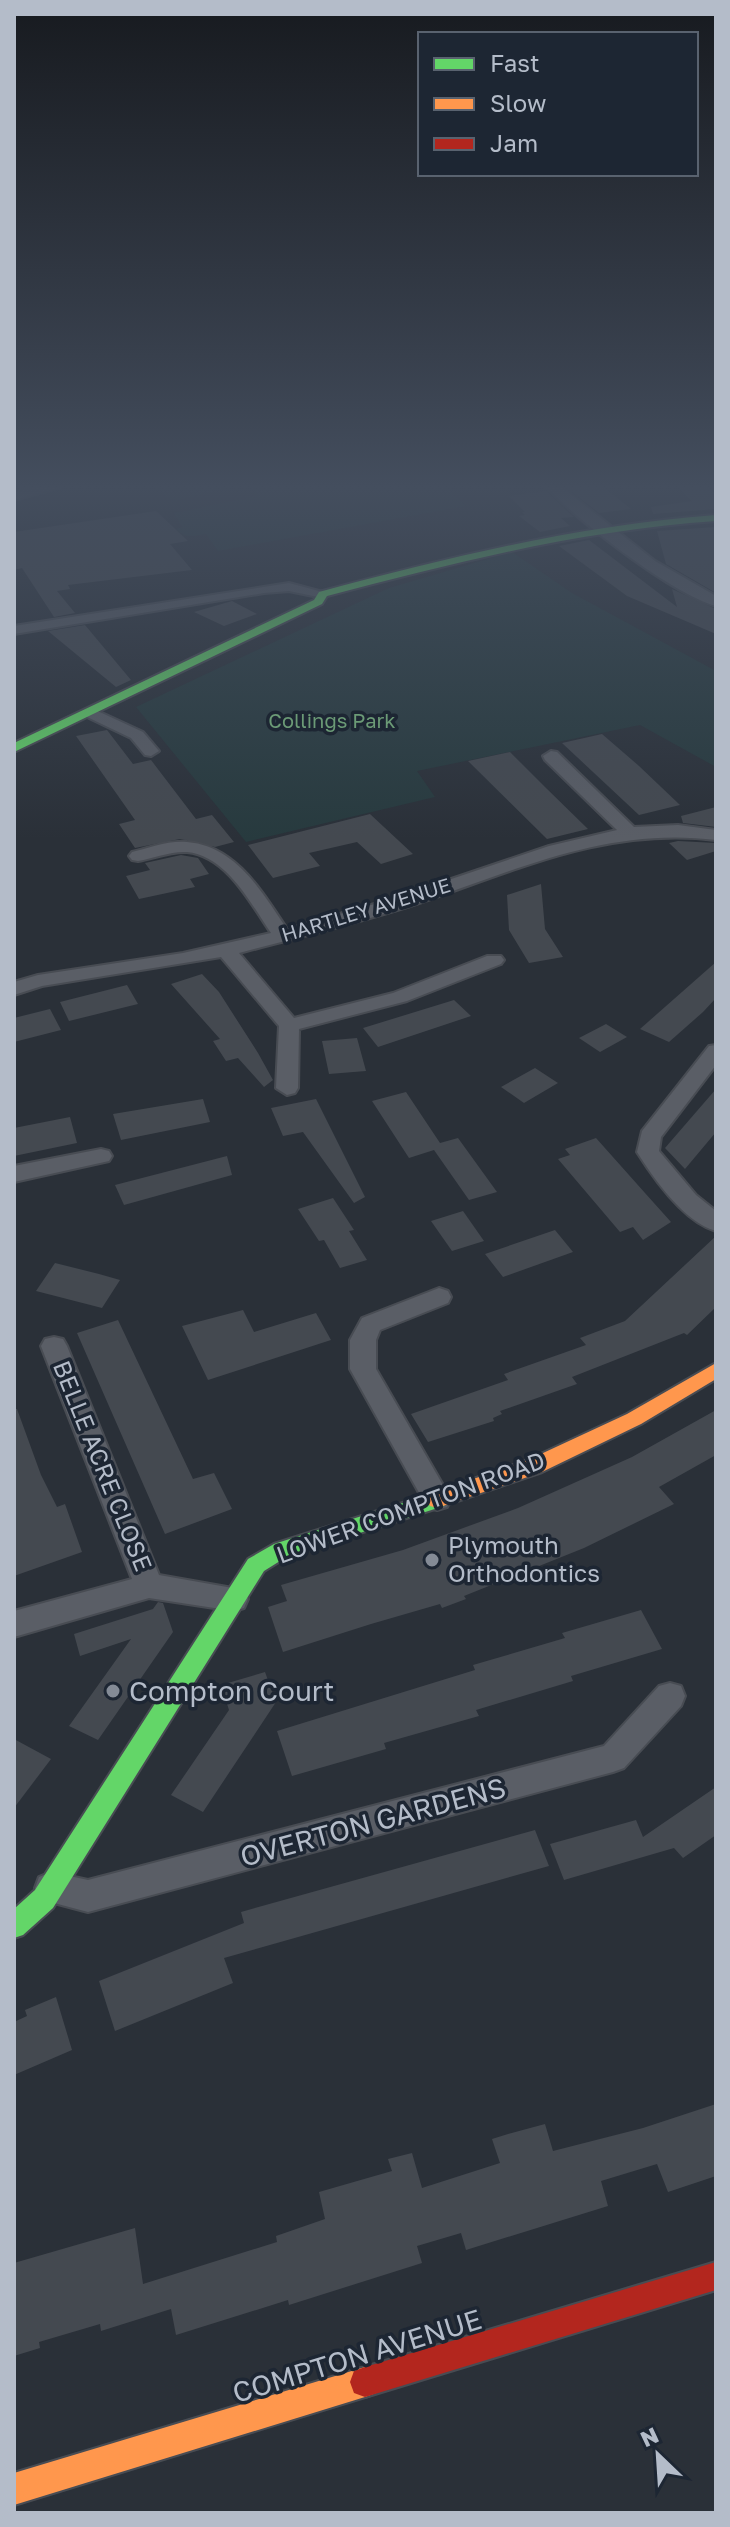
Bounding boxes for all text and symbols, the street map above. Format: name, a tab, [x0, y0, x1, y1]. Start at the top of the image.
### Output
legend	[418, 32, 698, 176]
text: Fast	[490, 48, 540, 77]
text: Slow	[490, 88, 546, 117]
text: Jam	[490, 128, 538, 157]
park label: Collings Park	[268, 708, 396, 732]
street label: HARTLEY AVENUE	[278, 872, 453, 946]
street label: BELLE ACRE CLOSE	[48, 1356, 159, 1575]
street label: LOWER COMPTON ROAD	[272, 1445, 549, 1569]
place label: Plymouth Orthodontics	[448, 1530, 600, 1587]
marker: Plymouth Orthodontics	[423, 1551, 441, 1569]
place label: Compton Court	[129, 1674, 335, 1707]
marker: Compton Court	[104, 1682, 122, 1700]
street label: OVERTON GARDENS	[237, 1770, 509, 1873]
street label: COMPTON AVENUE	[228, 2302, 485, 2409]
north arrow	[618, 2415, 698, 2495]
text: N	[636, 2421, 663, 2452]

